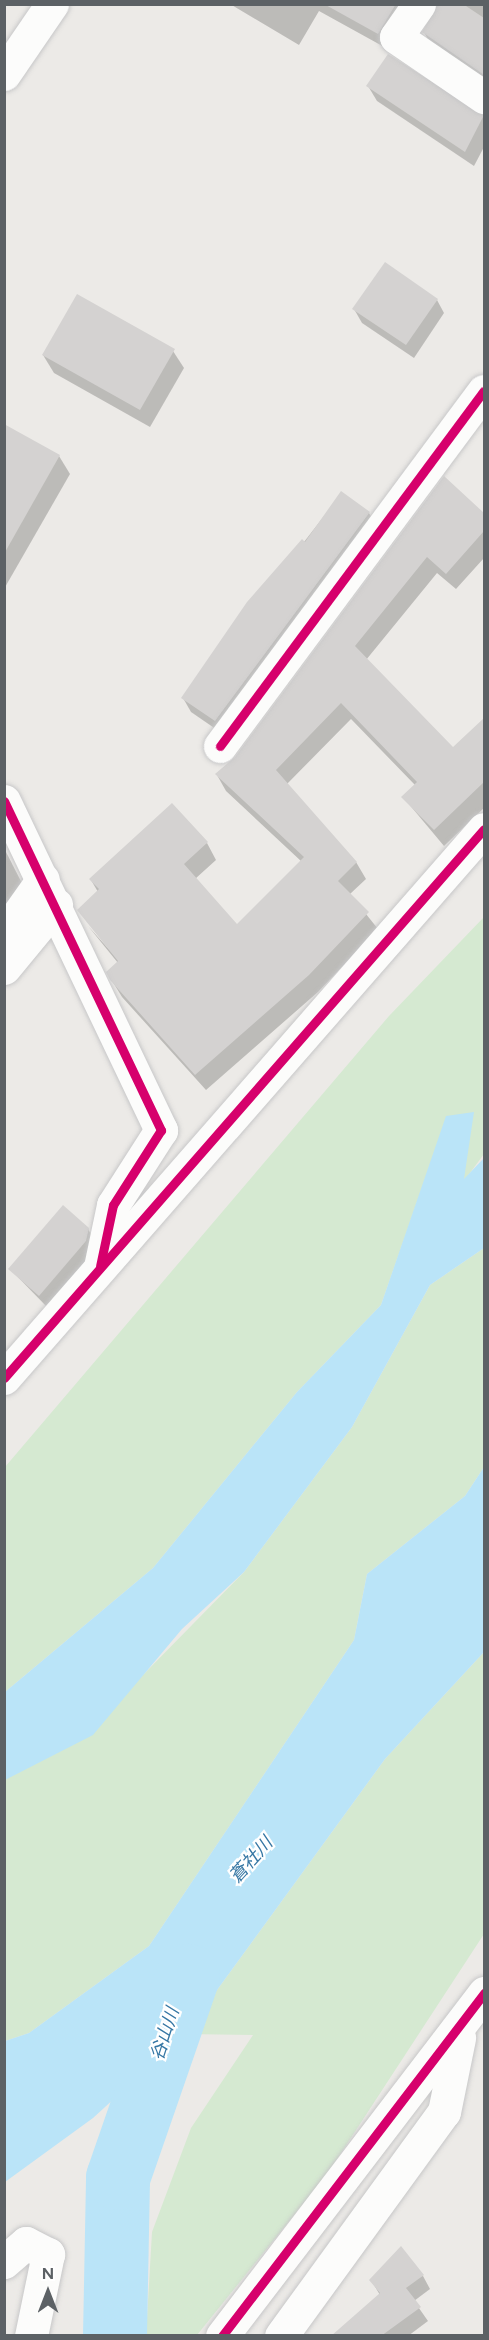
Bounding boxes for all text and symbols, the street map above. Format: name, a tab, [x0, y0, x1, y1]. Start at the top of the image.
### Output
water label: 蒼社川	[225, 1833, 277, 1887]
water label: 谷山川	[146, 2005, 184, 2063]
north arrow	[18, 2262, 78, 2322]
text: N	[42, 2264, 54, 2283]

